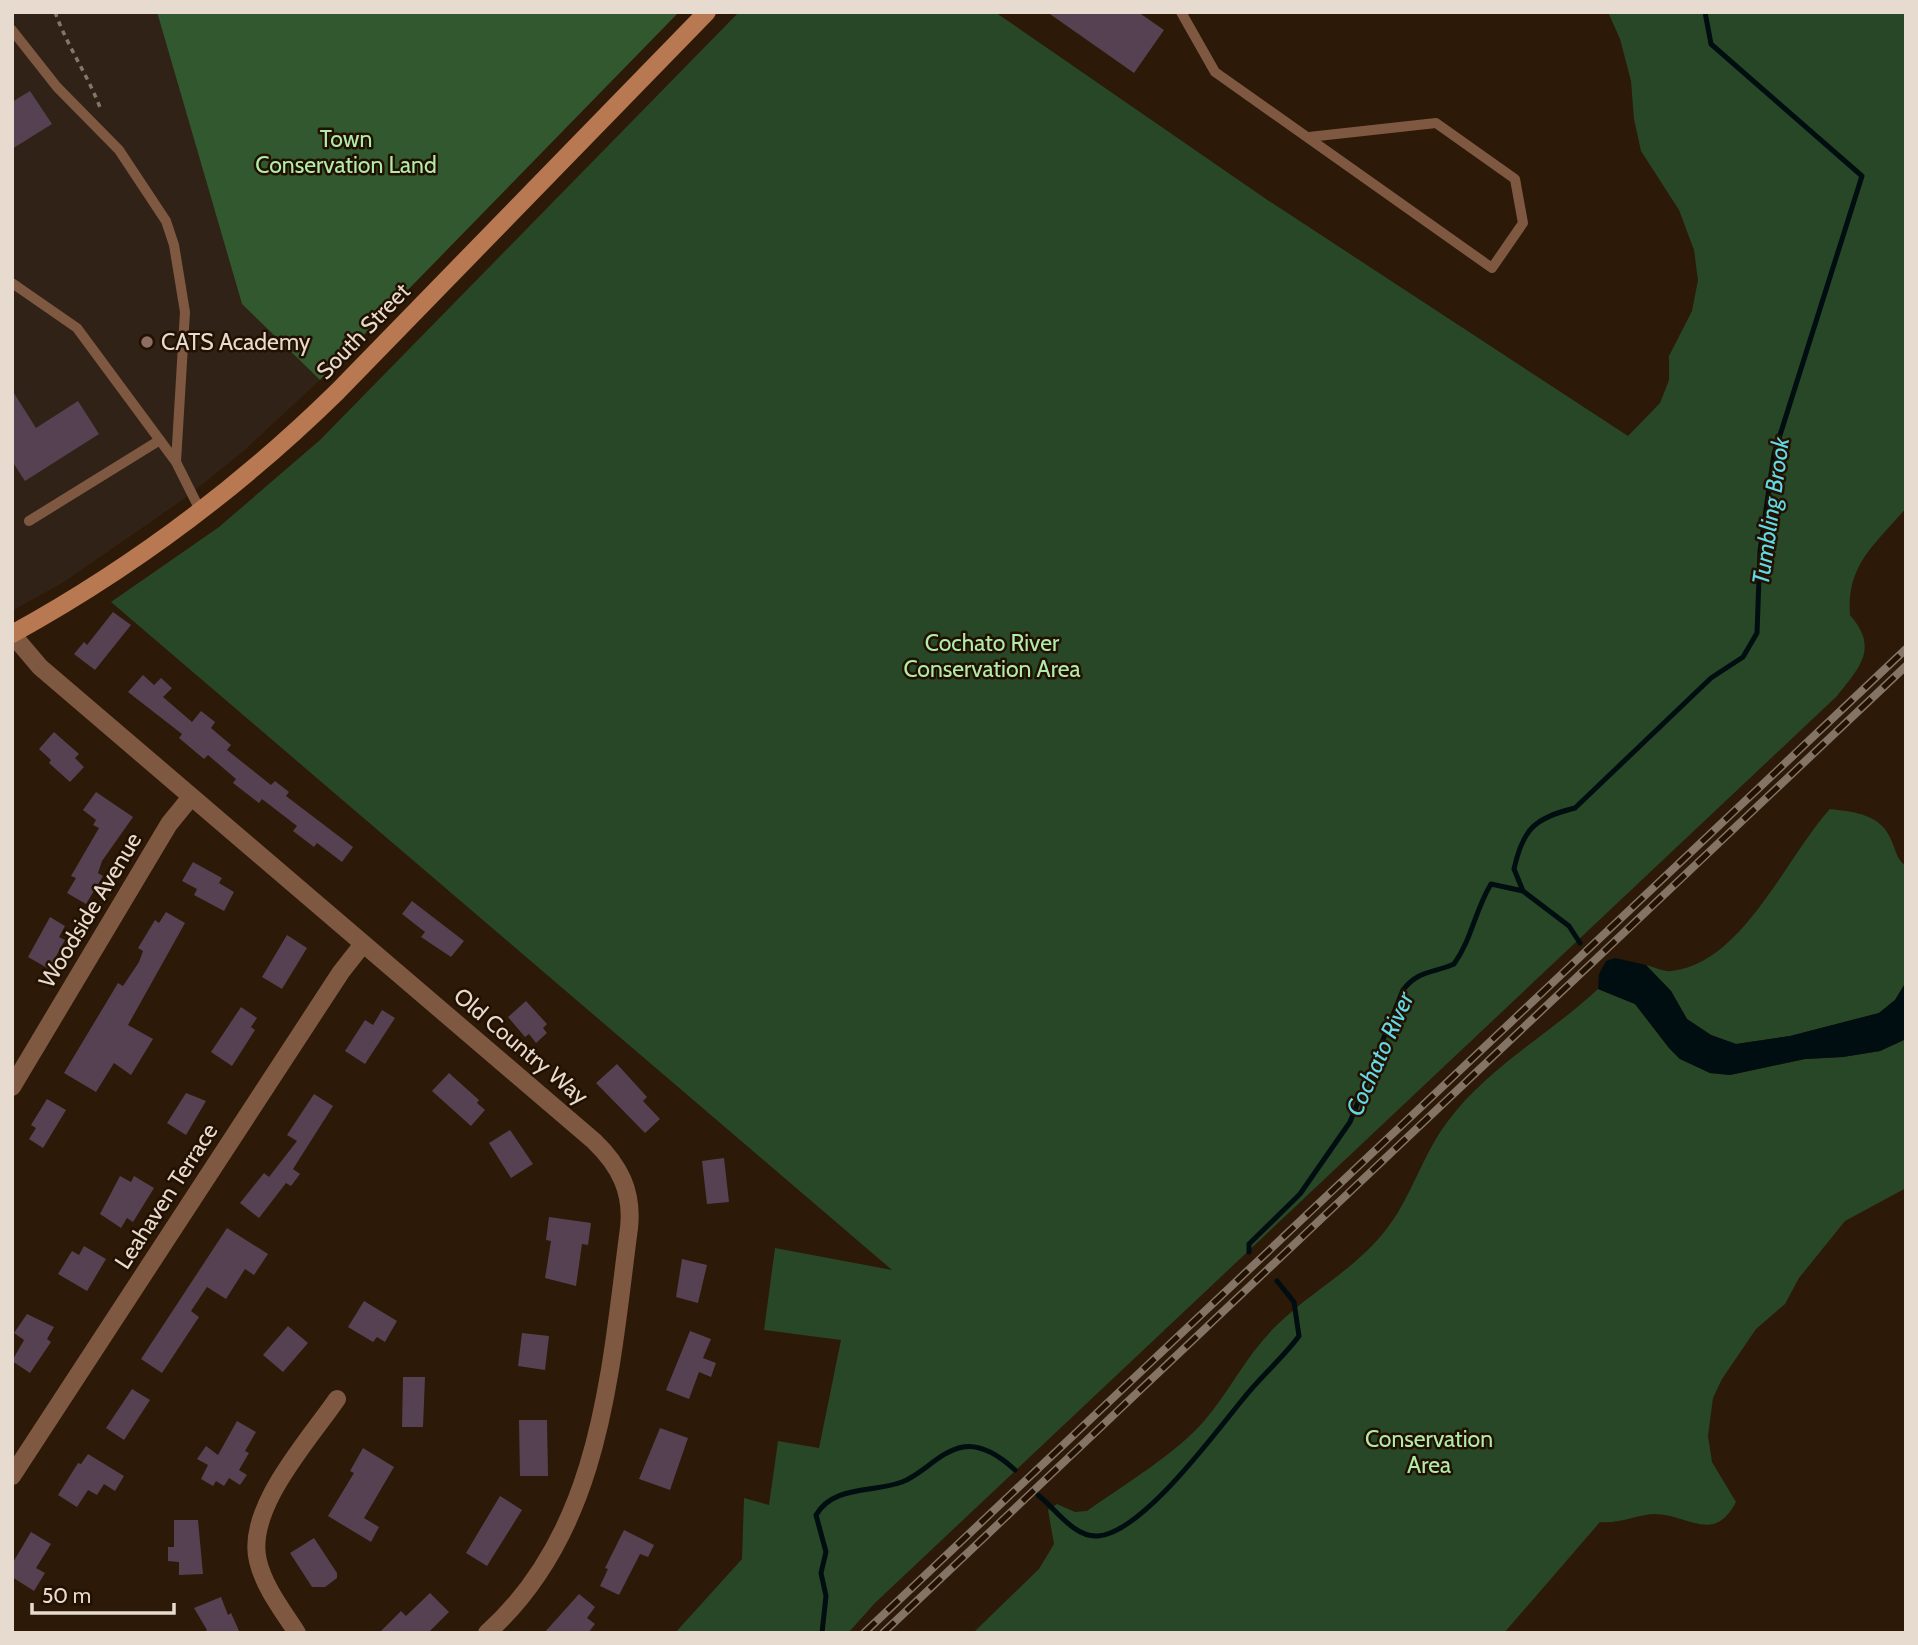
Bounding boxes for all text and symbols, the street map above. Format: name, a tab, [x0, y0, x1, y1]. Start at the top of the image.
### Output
park label: Town Conservation Land	[255, 125, 437, 179]
street label: South Street	[310, 277, 416, 385]
place label: CATS Academy	[161, 328, 311, 356]
marker: CATS Academy	[139, 334, 155, 350]
water label: Tumbling Brook	[1746, 435, 1795, 587]
park label: Cochato River Conservation Area	[903, 629, 1081, 683]
street label: Woodside Avenue	[33, 827, 147, 993]
street label: Old Country Way	[448, 982, 594, 1111]
water label: Cochato River	[1339, 986, 1420, 1120]
street label: Leahaven Terrace	[109, 1118, 224, 1274]
park label: Conservation Area	[1365, 1425, 1493, 1479]
scale bar	[32, 1572, 173, 1616]
text: 50 m	[42, 1583, 91, 1608]

